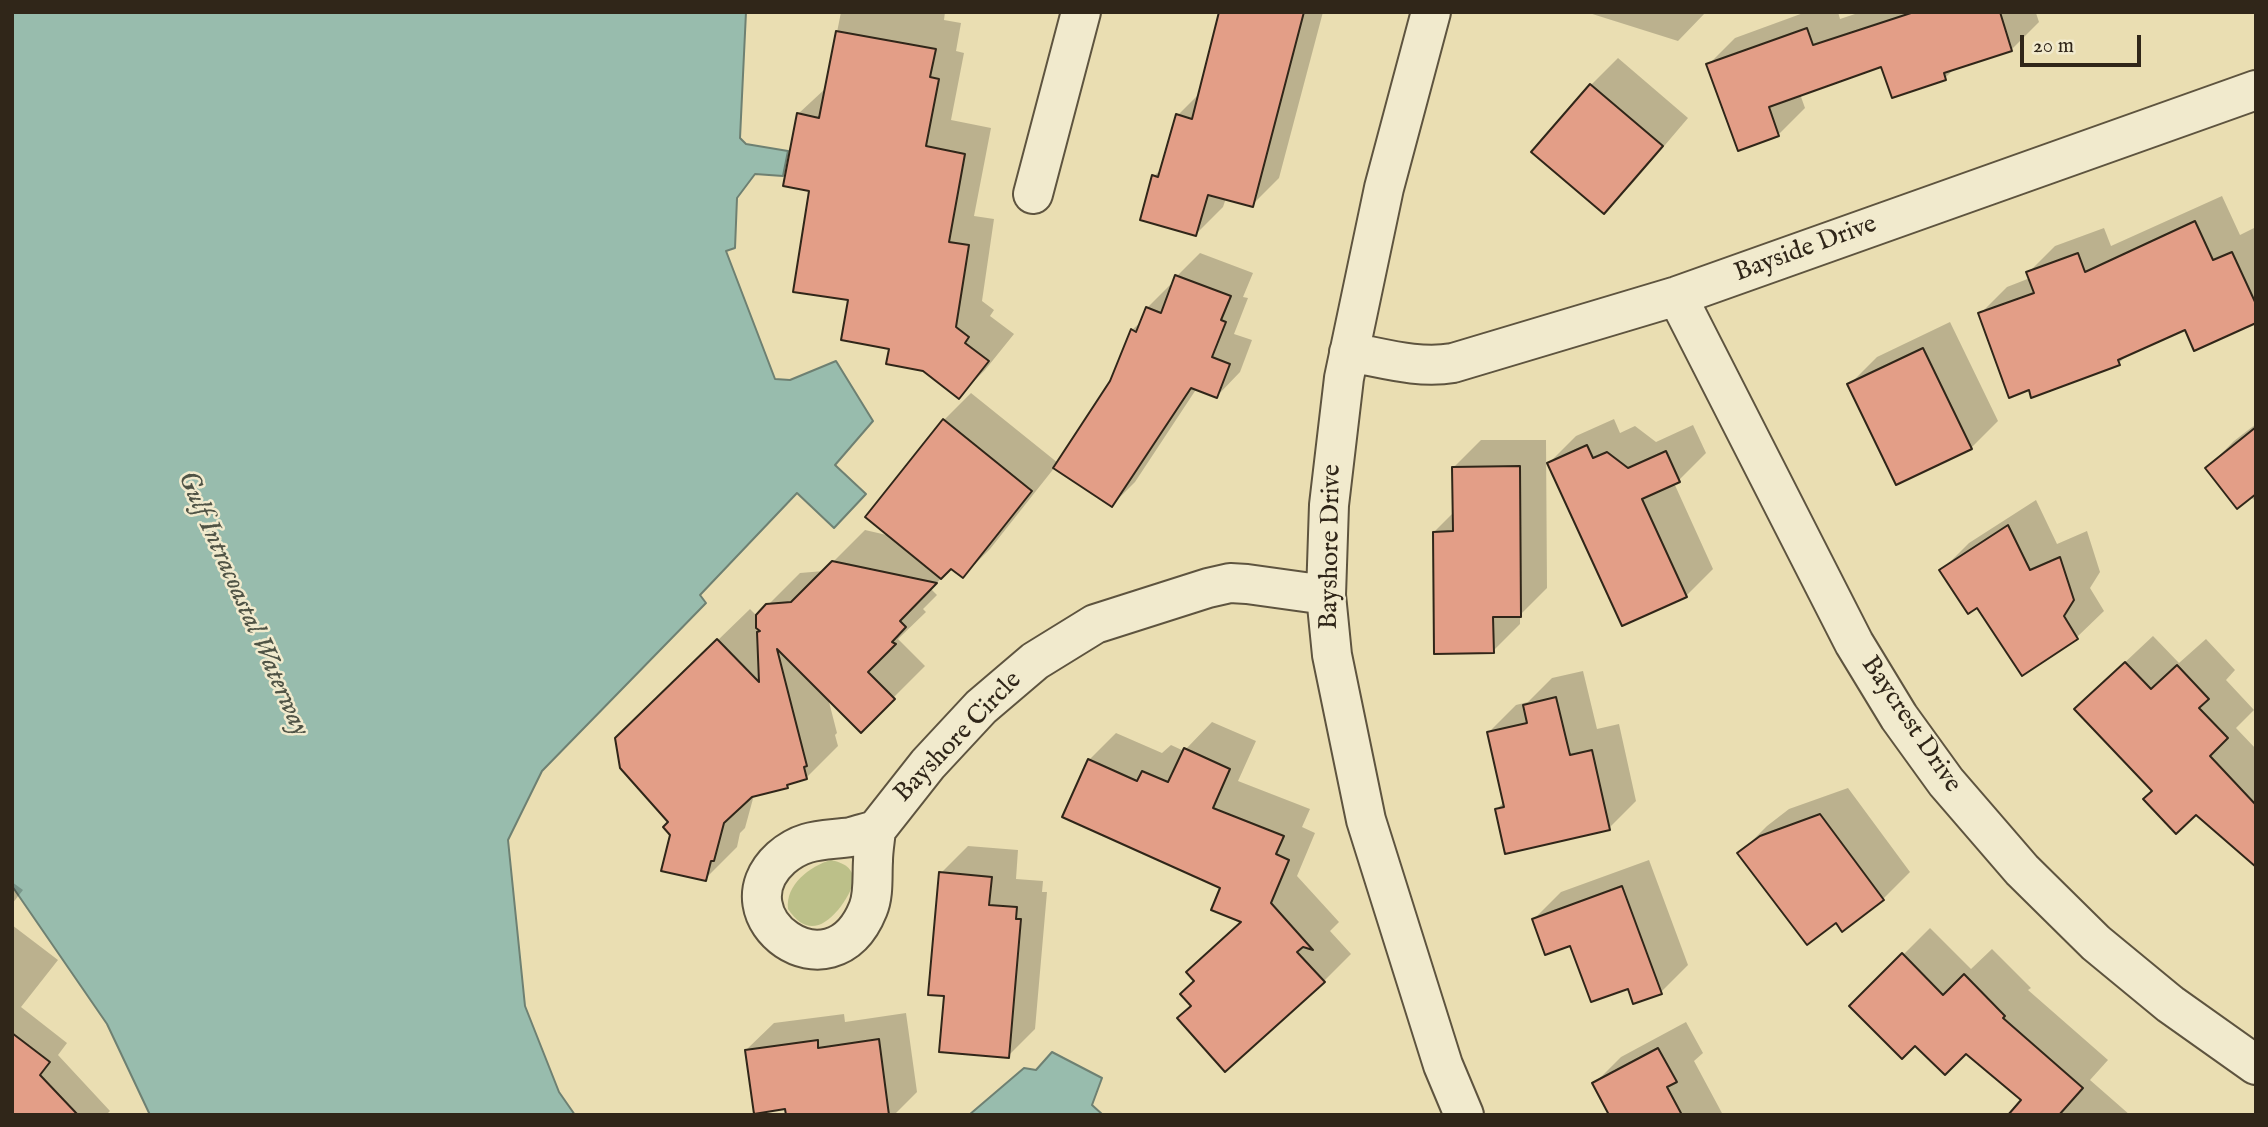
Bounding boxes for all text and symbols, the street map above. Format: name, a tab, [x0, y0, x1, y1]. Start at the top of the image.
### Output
scale bar	[2023, 21, 2144, 65]
text: 20 m	[2033, 33, 2074, 60]
street label: Bayside Drive	[1731, 210, 1881, 290]
street label: Bayshore Drive	[1315, 464, 1349, 630]
water label: Gulf Intracoastal Waterway	[168, 466, 316, 742]
street label: Baycrest Drive	[1853, 651, 1967, 799]
street label: Bayshore Circle	[889, 666, 1029, 810]

